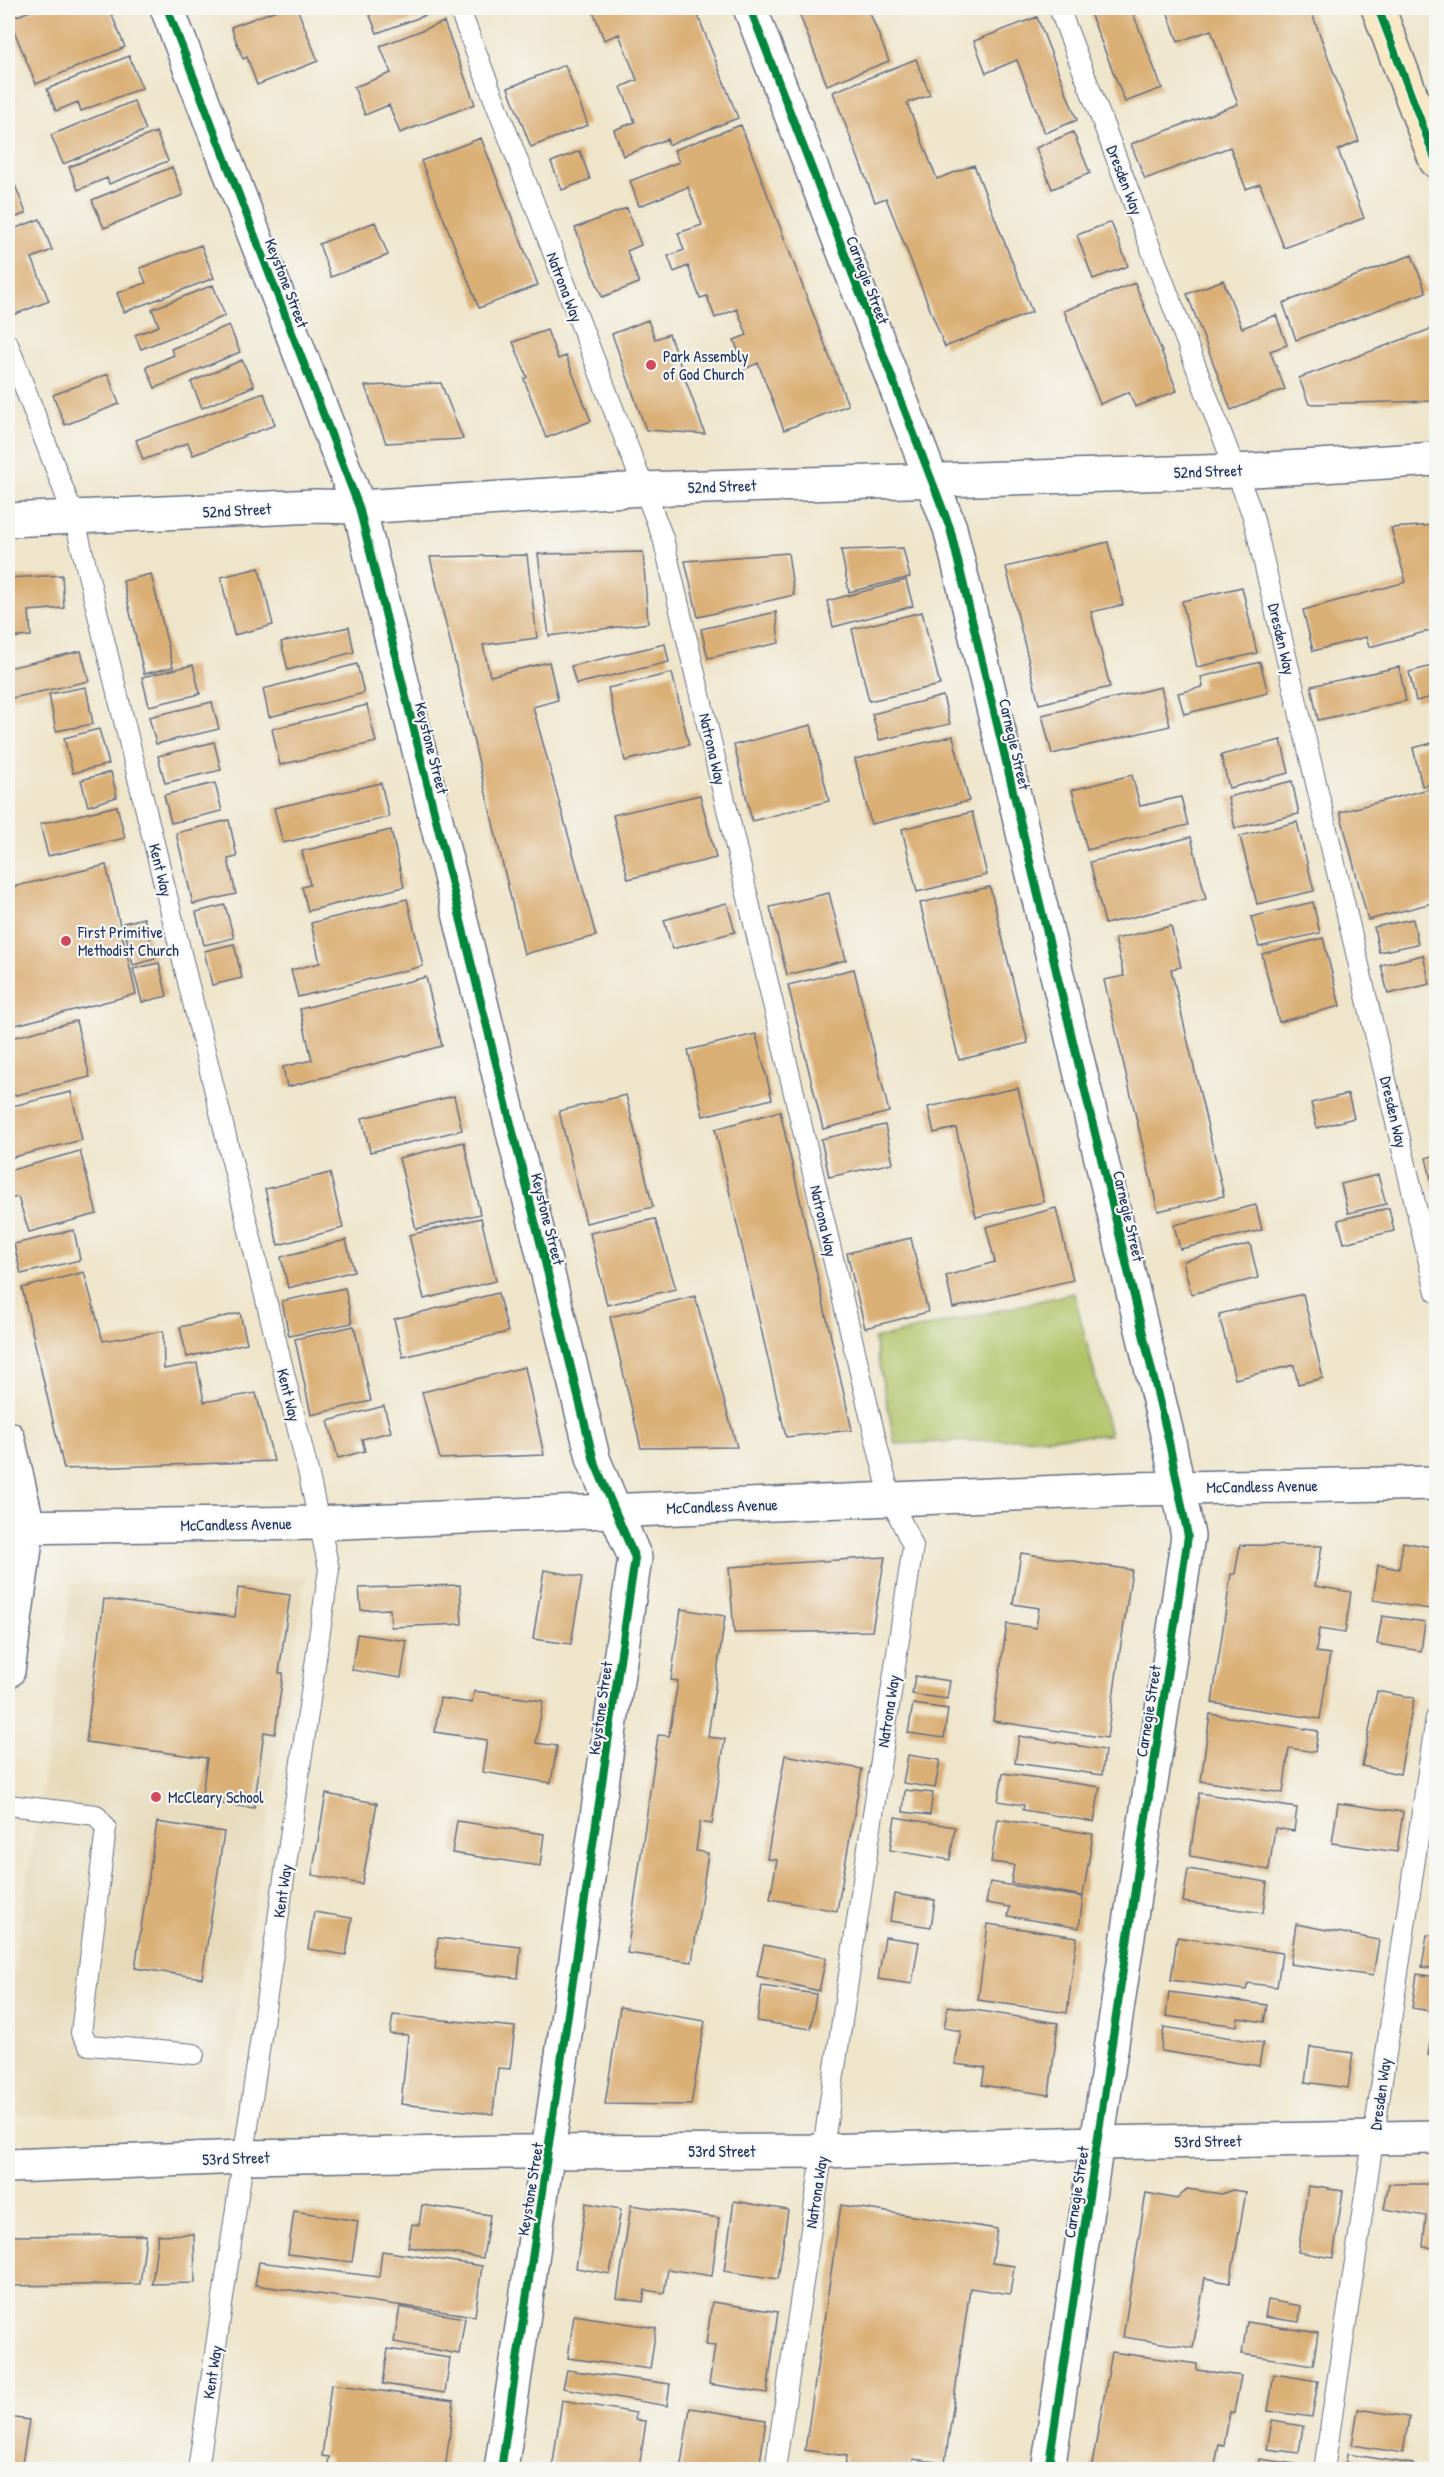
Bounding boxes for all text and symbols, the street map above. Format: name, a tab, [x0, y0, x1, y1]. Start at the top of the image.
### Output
street label: Dresden Way	[1102, 142, 1148, 218]
street label: Carnegie Street	[841, 233, 895, 328]
street label: Keystone Street	[260, 235, 314, 331]
street label: Natrona Way	[542, 249, 588, 325]
place label: Park Assembly of God Church	[663, 345, 749, 385]
marker: Park Assembly of God Church	[644, 358, 658, 372]
street label: 52nd Street	[1173, 459, 1243, 483]
street label: 52nd Street	[687, 474, 757, 498]
street label: 52nd Street	[202, 497, 272, 523]
street label: Dresden Way	[1263, 601, 1301, 677]
street label: Carnegie Street	[994, 696, 1036, 792]
street label: Keystone Street	[410, 700, 454, 797]
street label: Natrona Way	[694, 711, 732, 787]
street label: Kent Way	[144, 841, 178, 899]
place label: First Primitive Methodist Church	[77, 921, 179, 961]
marker: First Primitive Methodist Church	[59, 934, 73, 948]
street label: Dresden Way	[1375, 1074, 1413, 1150]
street label: Carnegie Street	[1108, 1168, 1150, 1264]
street label: Keystone Street	[526, 1171, 570, 1268]
street label: Natrona Way	[805, 1183, 843, 1259]
street label: Kent Way	[272, 1366, 306, 1424]
street label: McCandless Avenue	[1206, 1474, 1319, 1498]
street label: McCandless Avenue	[666, 1493, 779, 1519]
street label: McCandless Avenue	[180, 1512, 293, 1536]
street label: Keystone Street	[583, 1659, 618, 1756]
street label: Carnegie Street	[1130, 1663, 1166, 1759]
street label: Natrona Way	[871, 1673, 905, 1749]
place label: McCleary School	[168, 1786, 264, 1808]
marker: McCleary School	[149, 1790, 163, 1804]
street label: Kent Way	[267, 1862, 297, 1919]
street label: Dresden Way	[1364, 2056, 1396, 2132]
street label: 53rd Street	[1174, 2129, 1242, 2153]
street label: Keystone Street	[512, 2140, 548, 2237]
street label: 53rd Street	[688, 2140, 756, 2162]
street label: Carnegie Street	[1058, 2144, 1094, 2240]
street label: 53rd Street	[202, 2146, 270, 2170]
street label: Natrona Way	[799, 2154, 833, 2230]
street label: Kent Way	[197, 2343, 227, 2400]

